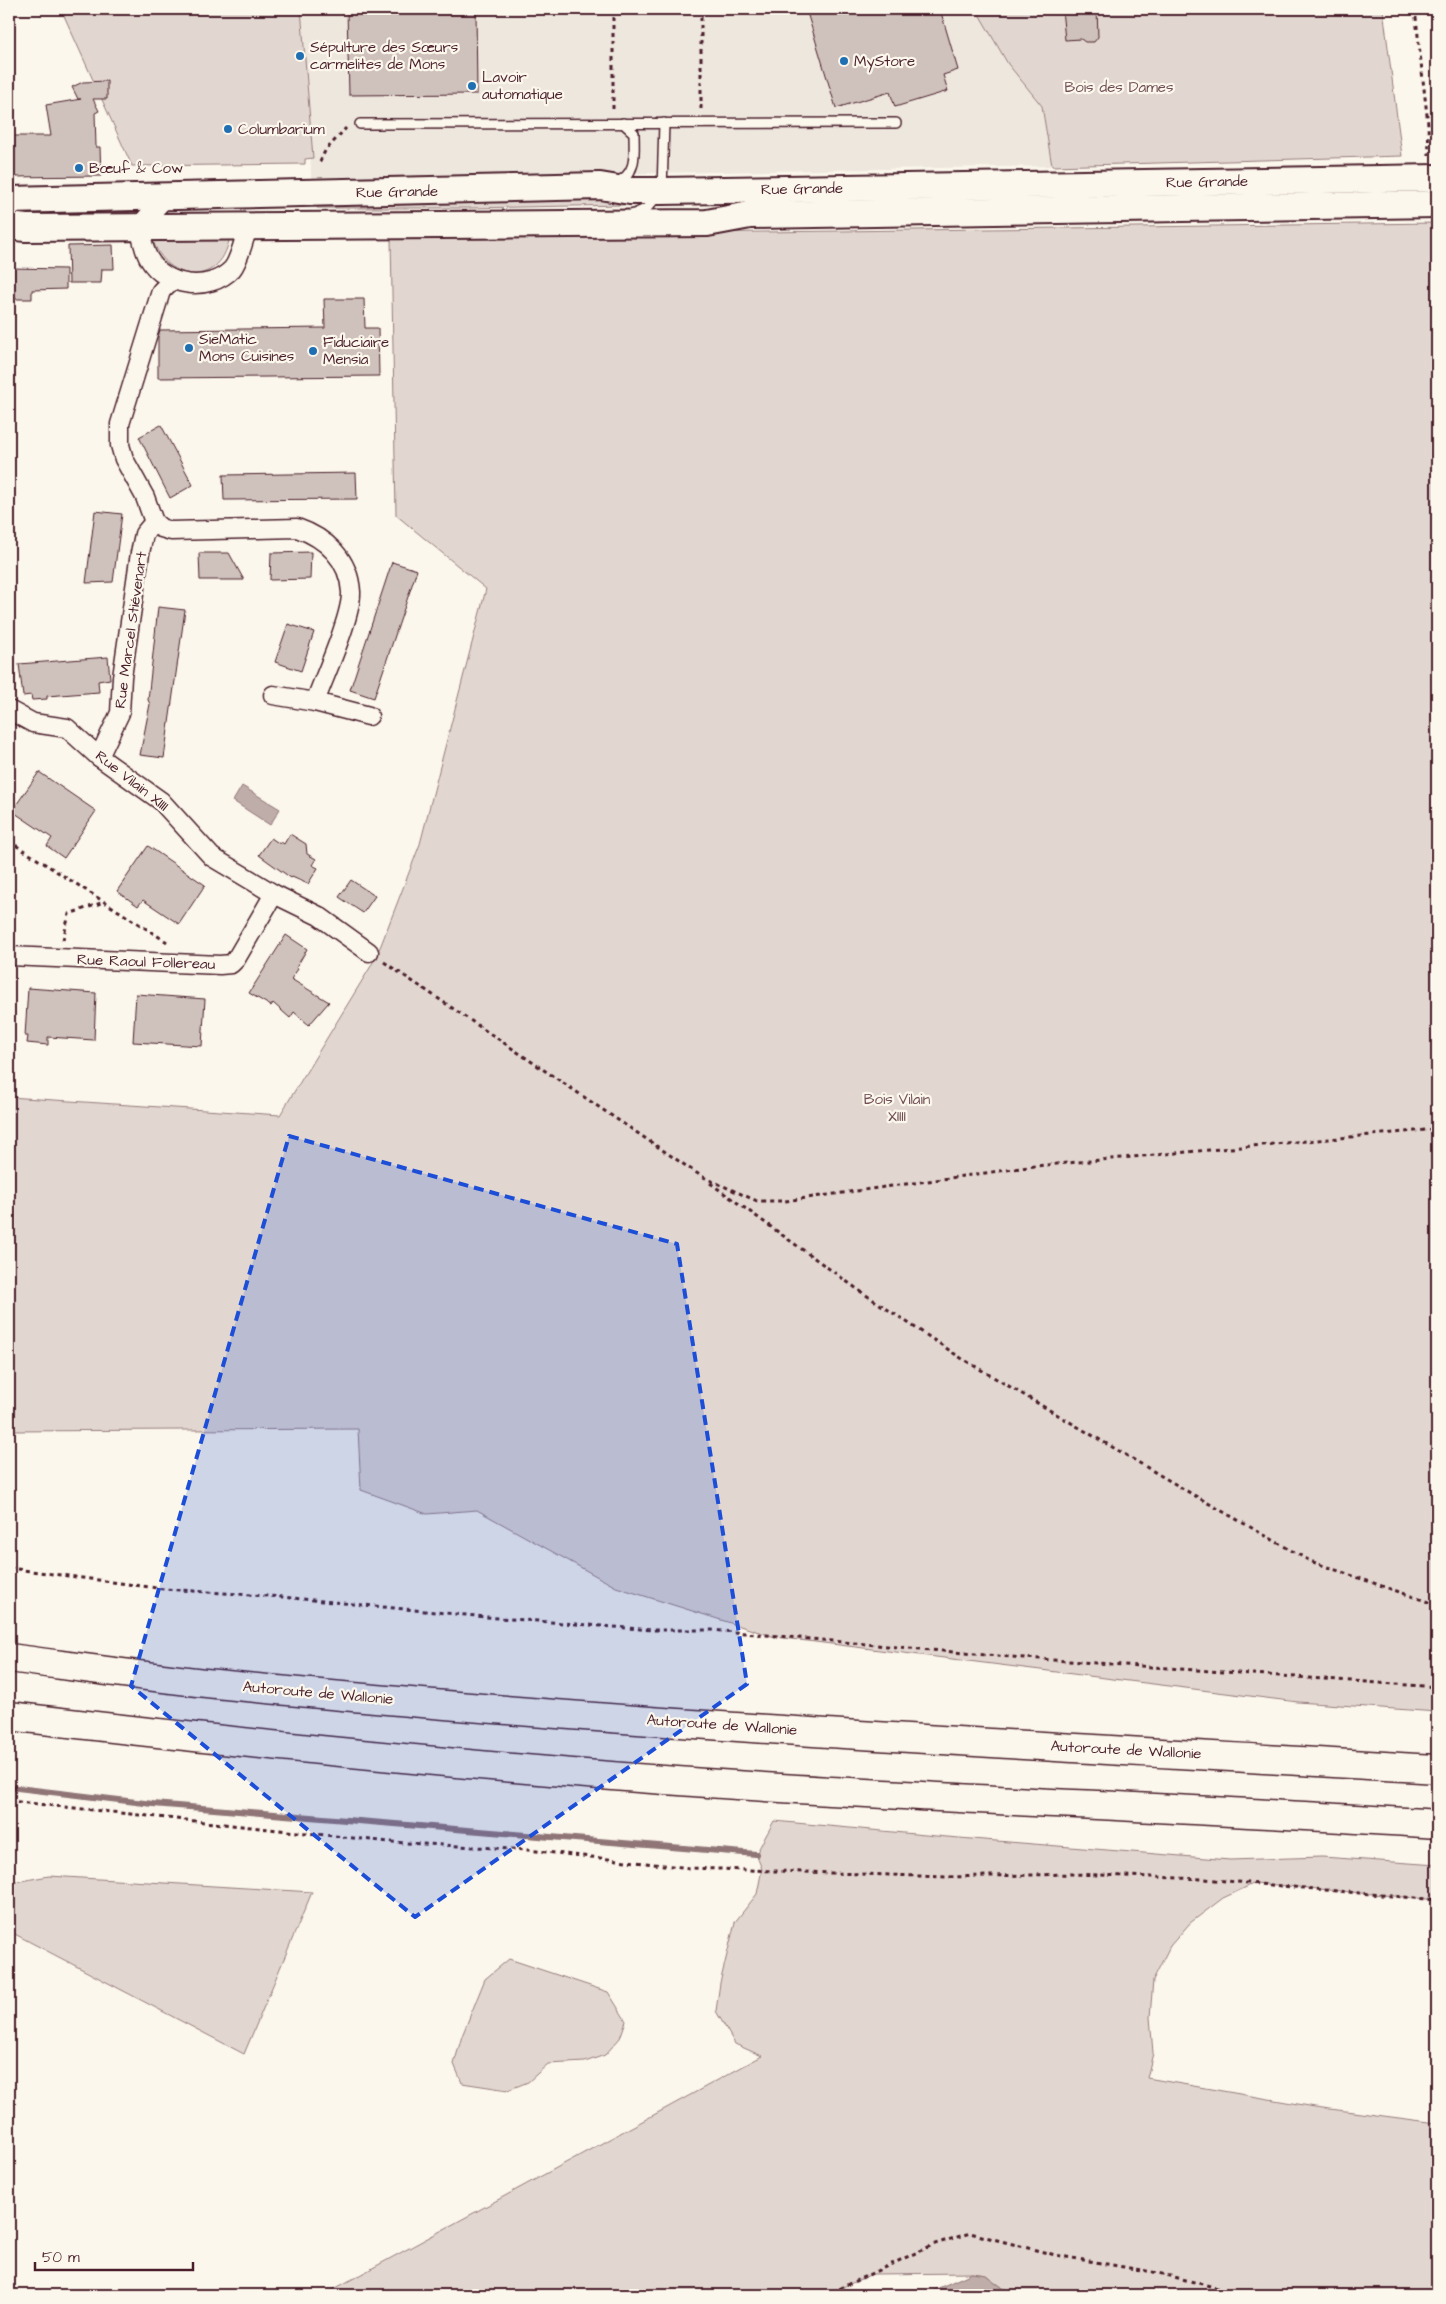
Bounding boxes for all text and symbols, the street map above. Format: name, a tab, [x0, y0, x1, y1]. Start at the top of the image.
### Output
place label: Sépulture des Sœurs carmelites de Mons	[310, 37, 459, 75]
marker: Sépulture des Sœurs carmelites de Mons	[294, 50, 306, 62]
place label: MyStore	[854, 51, 915, 73]
marker: MyStore	[838, 55, 850, 67]
place label: Lavoir automatique	[482, 67, 563, 105]
park label: Bois des Dames	[1065, 77, 1174, 98]
marker: Lavoir automatique	[466, 80, 478, 92]
place label: Columbarium	[238, 119, 325, 140]
marker: Columbarium	[222, 123, 234, 135]
place label: Bœuf & Cow	[89, 158, 183, 179]
marker: Bœuf & Cow	[73, 162, 85, 174]
street label: Rue Grande	[1166, 171, 1248, 193]
street label: Rue Grande	[761, 178, 843, 200]
street label: Rue Grande	[356, 181, 438, 203]
place label: SieMatic Mons Cuisines	[199, 329, 295, 367]
place label: Fiduciaire Mensia	[323, 332, 389, 370]
marker: SieMatic Mons Cuisines	[183, 342, 195, 354]
marker: Fiduciaire Mensia	[307, 345, 319, 357]
street label: Rue Marcel Stiévenart	[110, 550, 152, 710]
street label: Rue Vilain XIIII	[91, 746, 173, 816]
street label: Rue Raoul Follereau	[76, 949, 216, 975]
park label: Bois Vilain XIIII	[864, 1089, 931, 1127]
street label: Autoroute de Wallonie	[242, 1676, 394, 1710]
street label: Autoroute de Wallonie	[646, 1709, 798, 1741]
street label: Autoroute de Wallonie	[1050, 1736, 1202, 1764]
scale bar	[35, 2239, 192, 2271]
text: 50 m	[42, 2247, 80, 2268]

